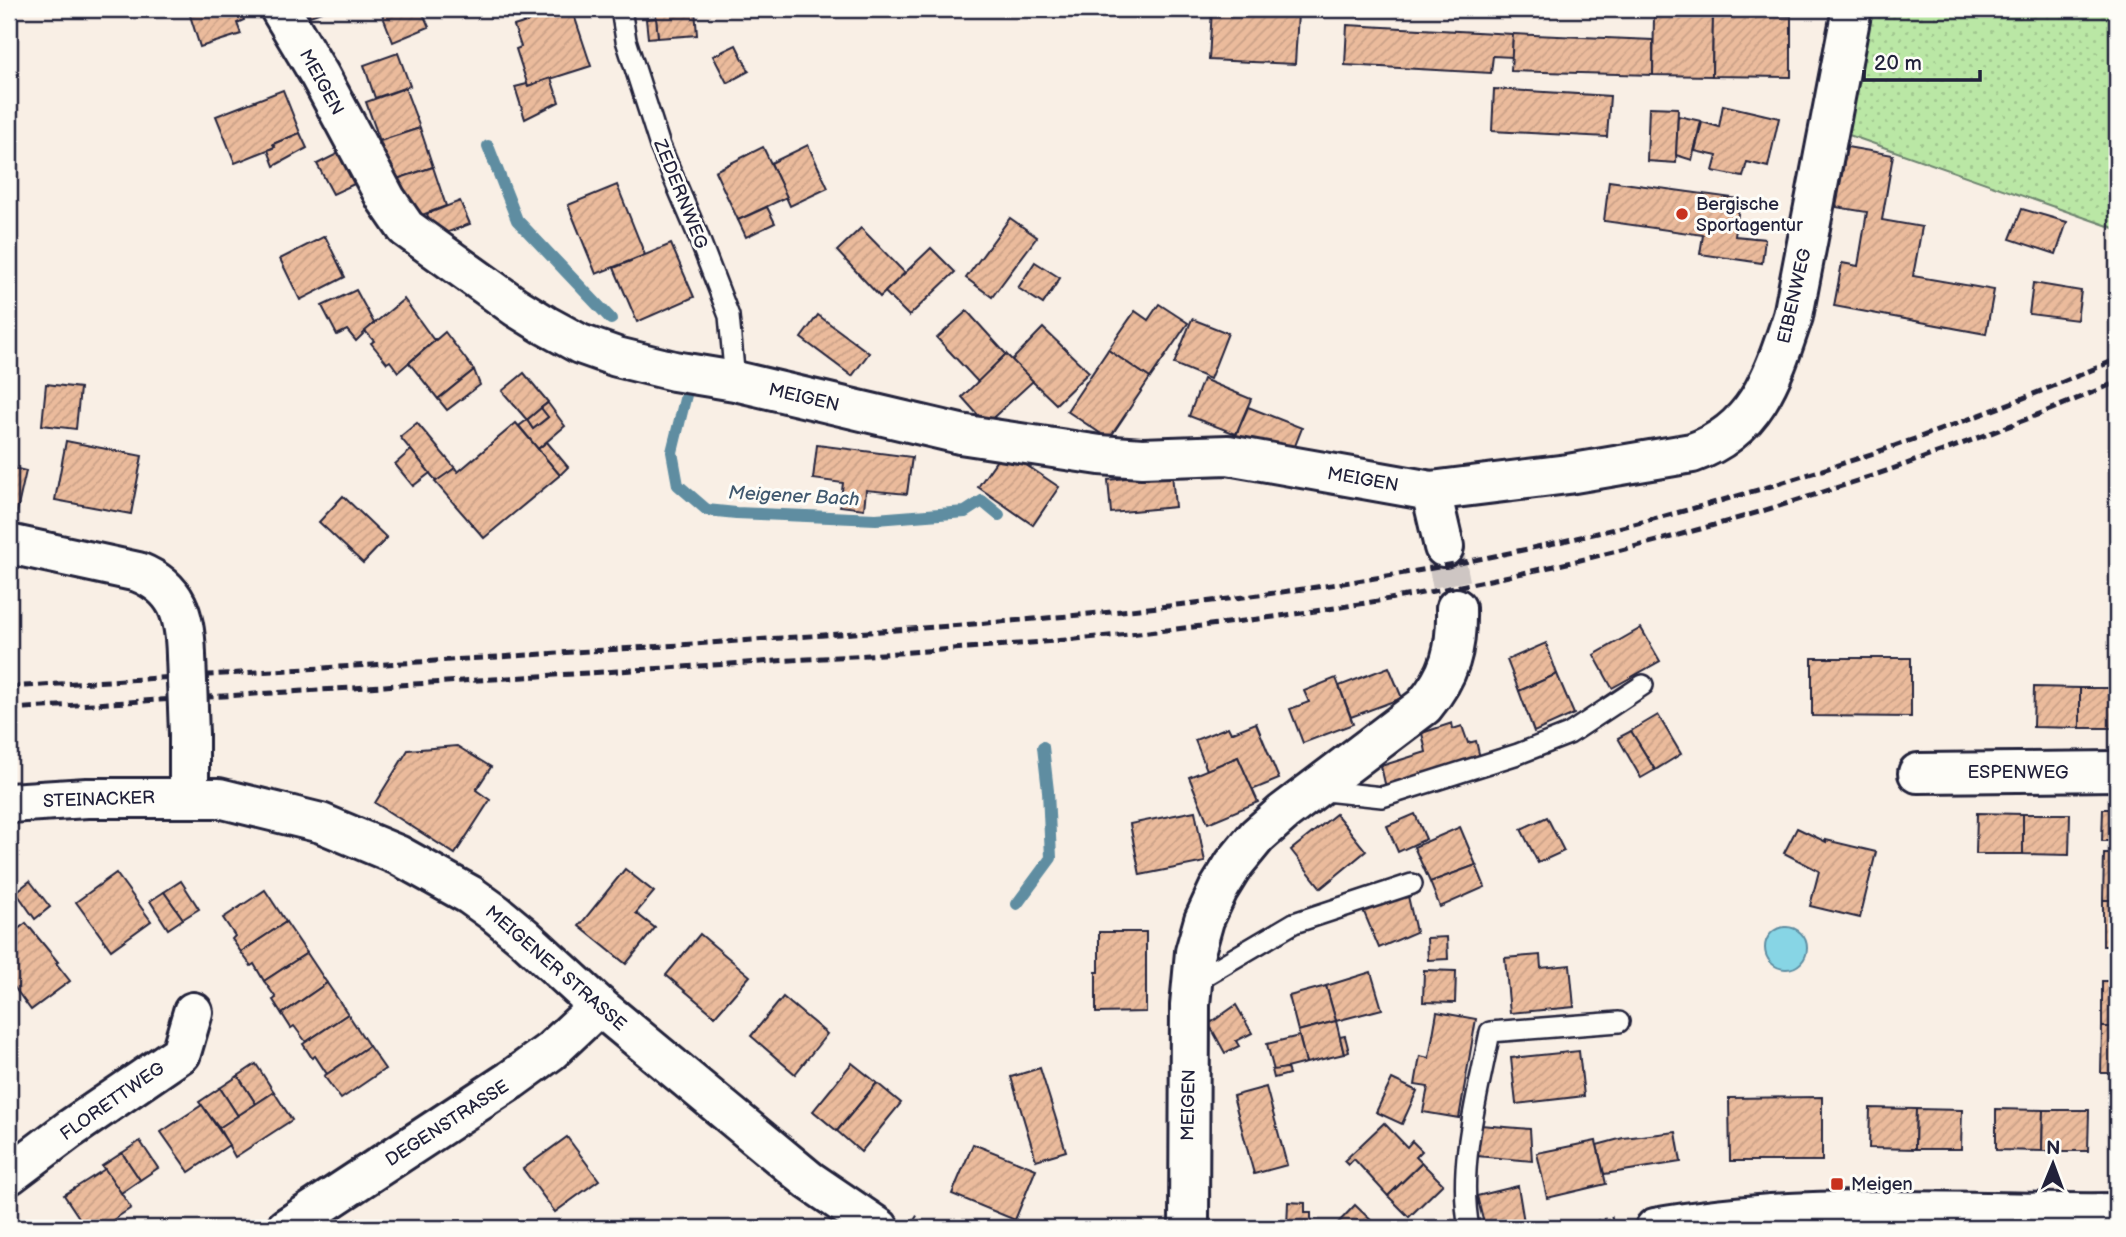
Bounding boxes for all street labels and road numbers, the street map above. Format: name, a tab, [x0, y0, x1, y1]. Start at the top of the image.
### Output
street label: MEIGEN	[295, 46, 348, 119]
street label: ZEDERNWEG	[649, 136, 712, 252]
street label: EIBENWEG	[1773, 247, 1816, 346]
street label: MEIGEN	[767, 379, 841, 416]
street label: MEIGEN	[1326, 463, 1400, 496]
street label: ESPENWEG	[1967, 762, 2069, 783]
street label: STEINACKER	[43, 787, 156, 812]
street label: MEIGENER STRASSE	[481, 901, 631, 1035]
street label: FLORETTWEG	[56, 1058, 168, 1145]
street label: MEIGEN	[1177, 1069, 1200, 1141]
street label: DEGENSTRASSE	[382, 1076, 513, 1171]

